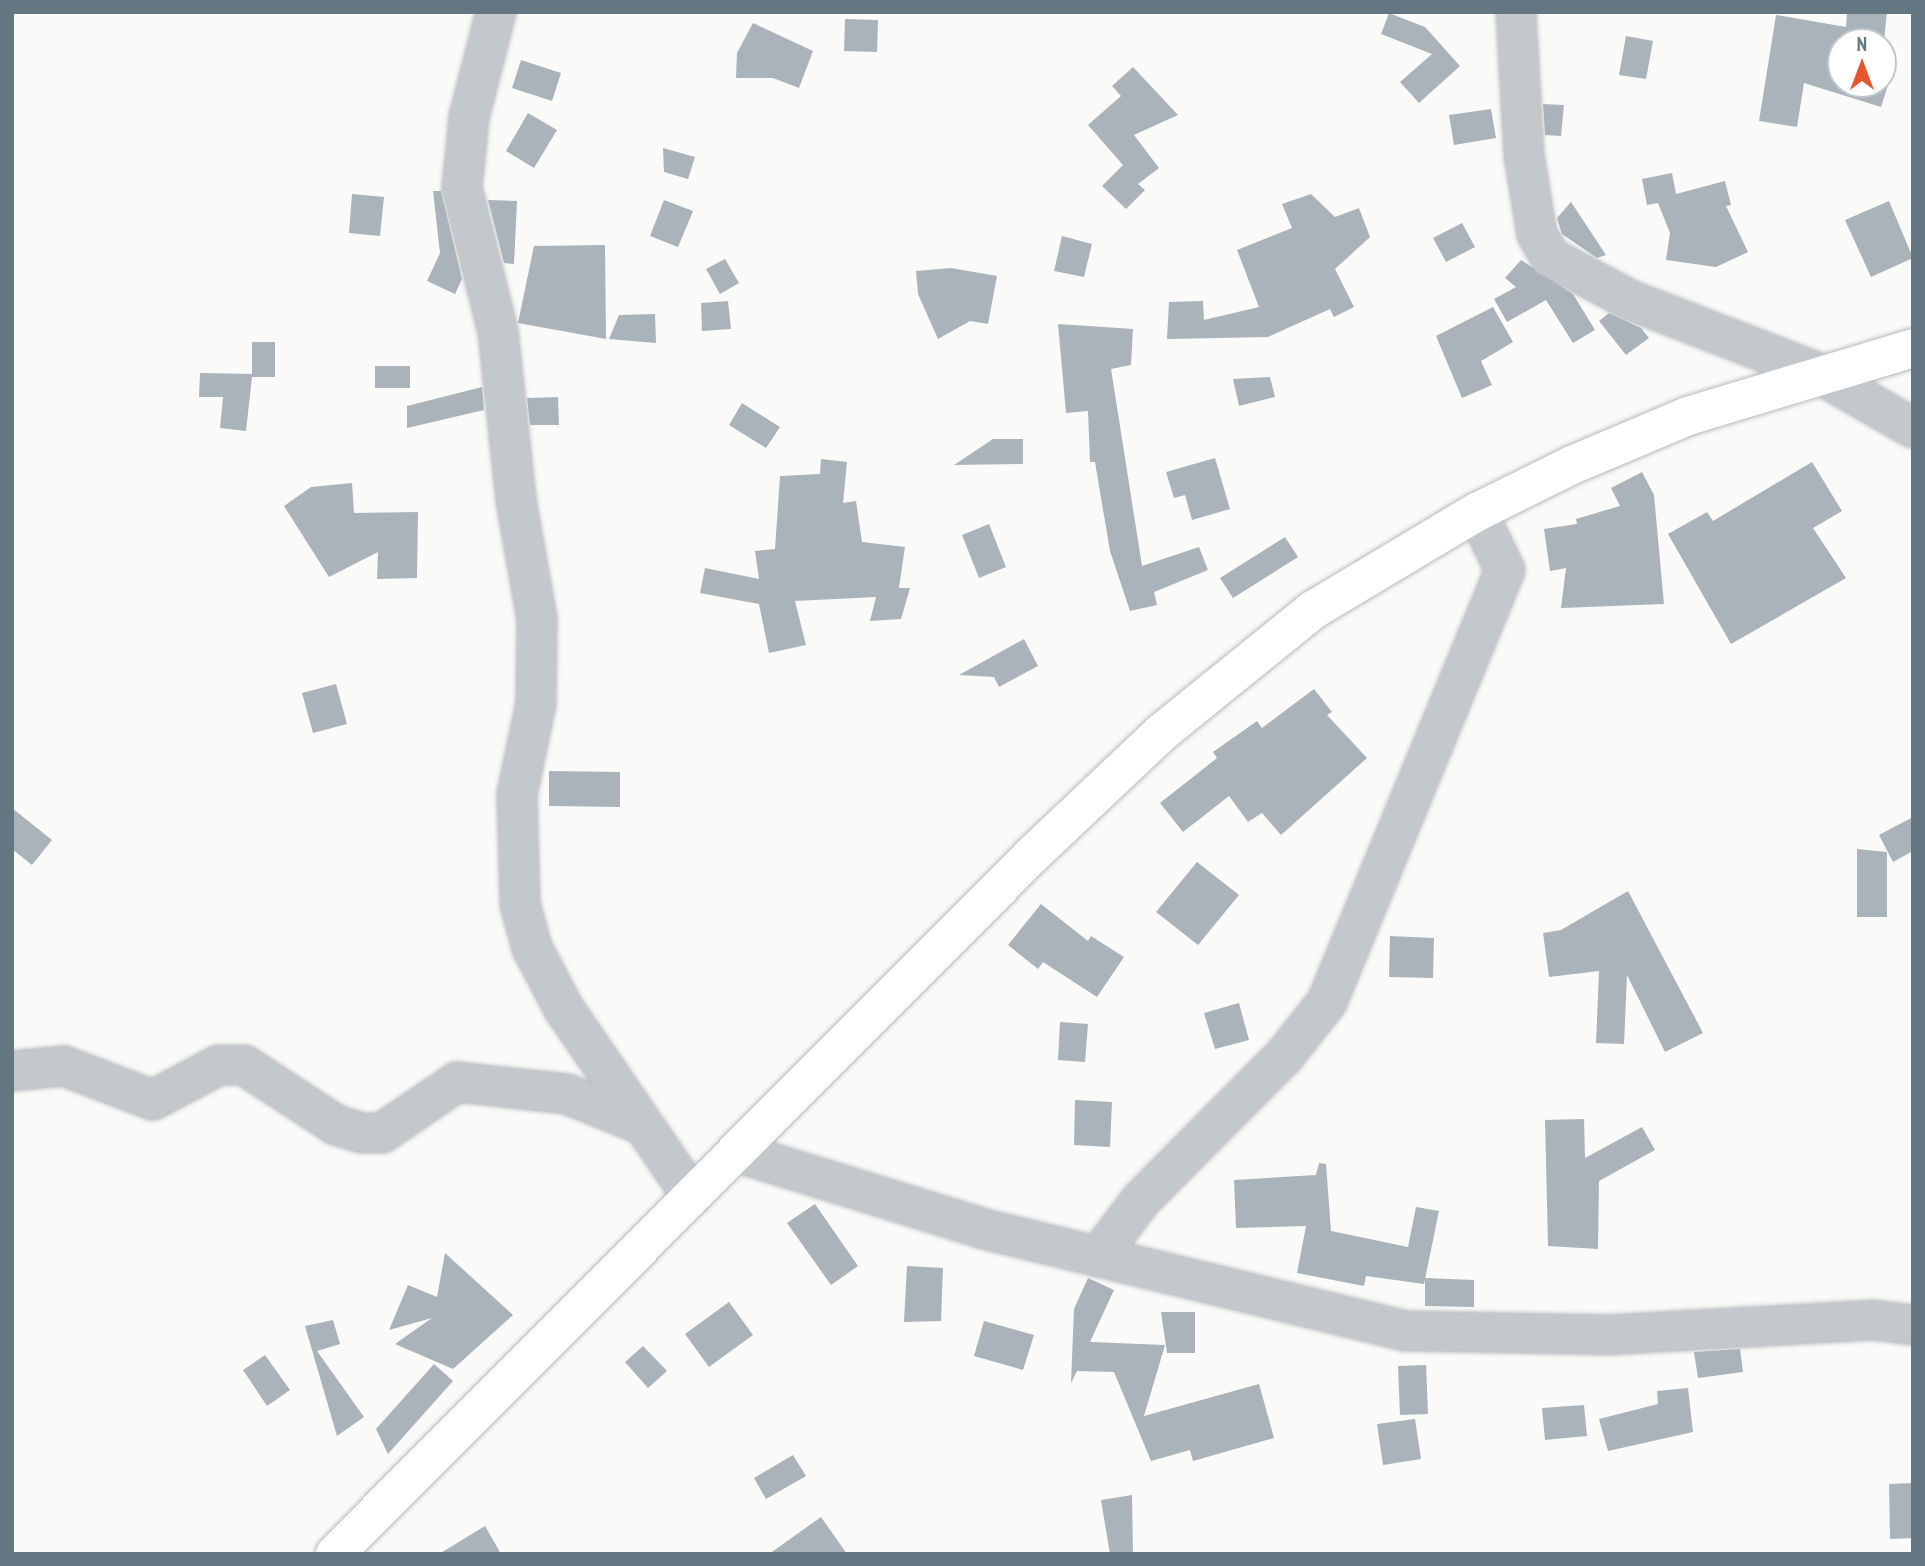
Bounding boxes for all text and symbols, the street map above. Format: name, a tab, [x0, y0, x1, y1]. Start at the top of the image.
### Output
north arrow	[1827, 28, 1897, 98]
text: N	[1857, 32, 1867, 56]

